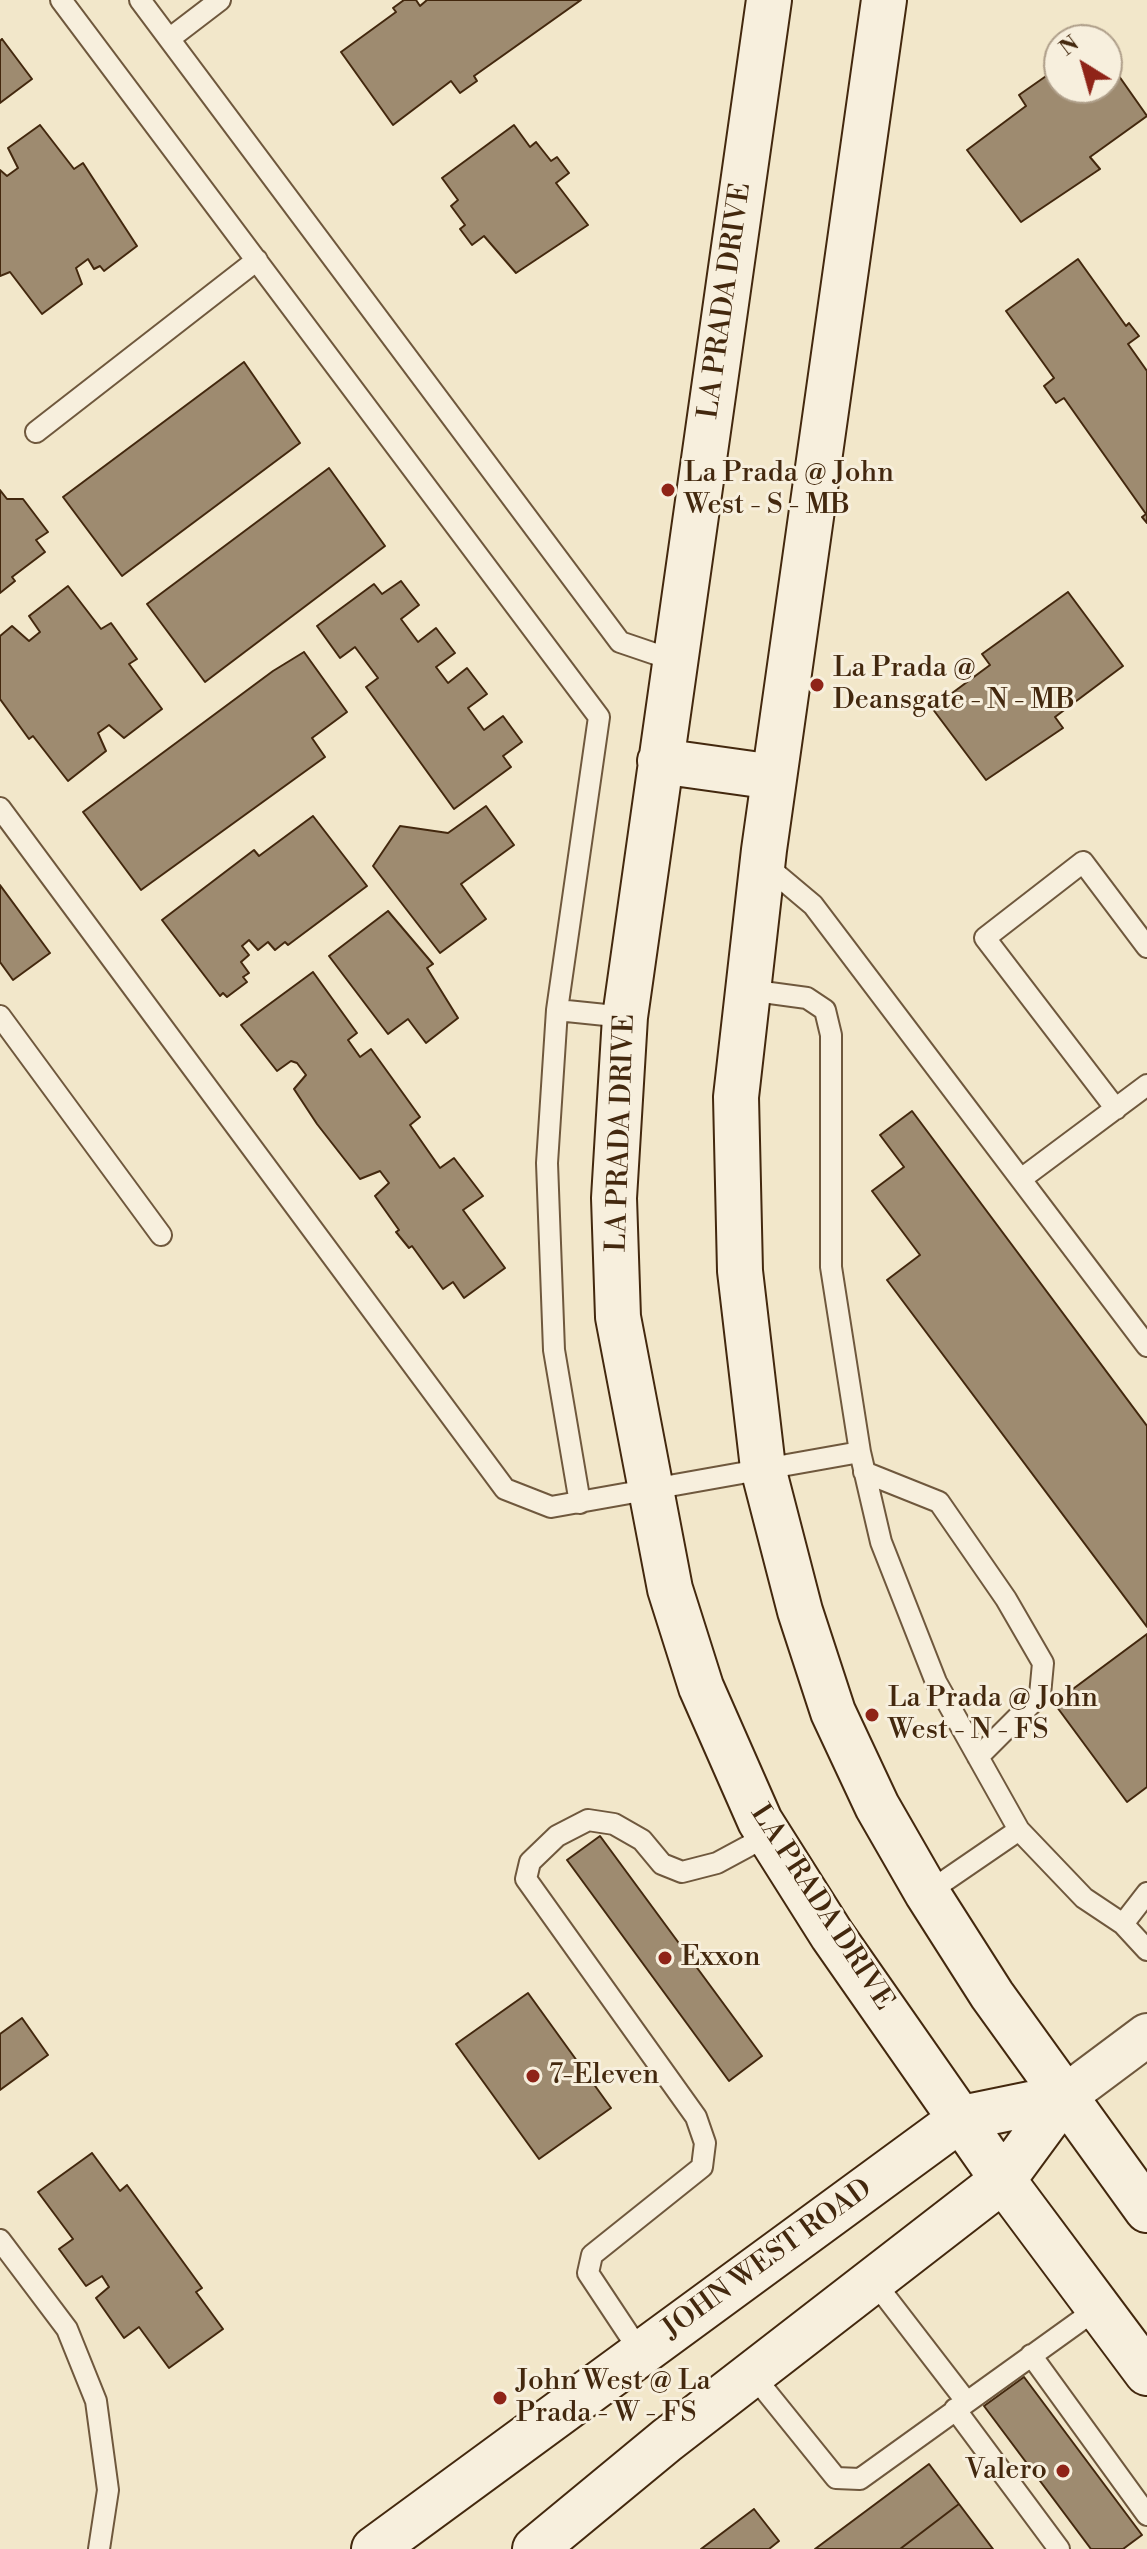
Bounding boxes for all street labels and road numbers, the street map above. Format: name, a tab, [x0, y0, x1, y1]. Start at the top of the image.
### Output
street label: LA PRADA DRIVE	[693, 181, 759, 421]
street label: LA PRADA DRIVE	[601, 1013, 643, 1253]
street label: LA PRADA DRIVE	[742, 1799, 900, 2017]
street label: JOHN WEST ROAD	[657, 2173, 879, 2347]

